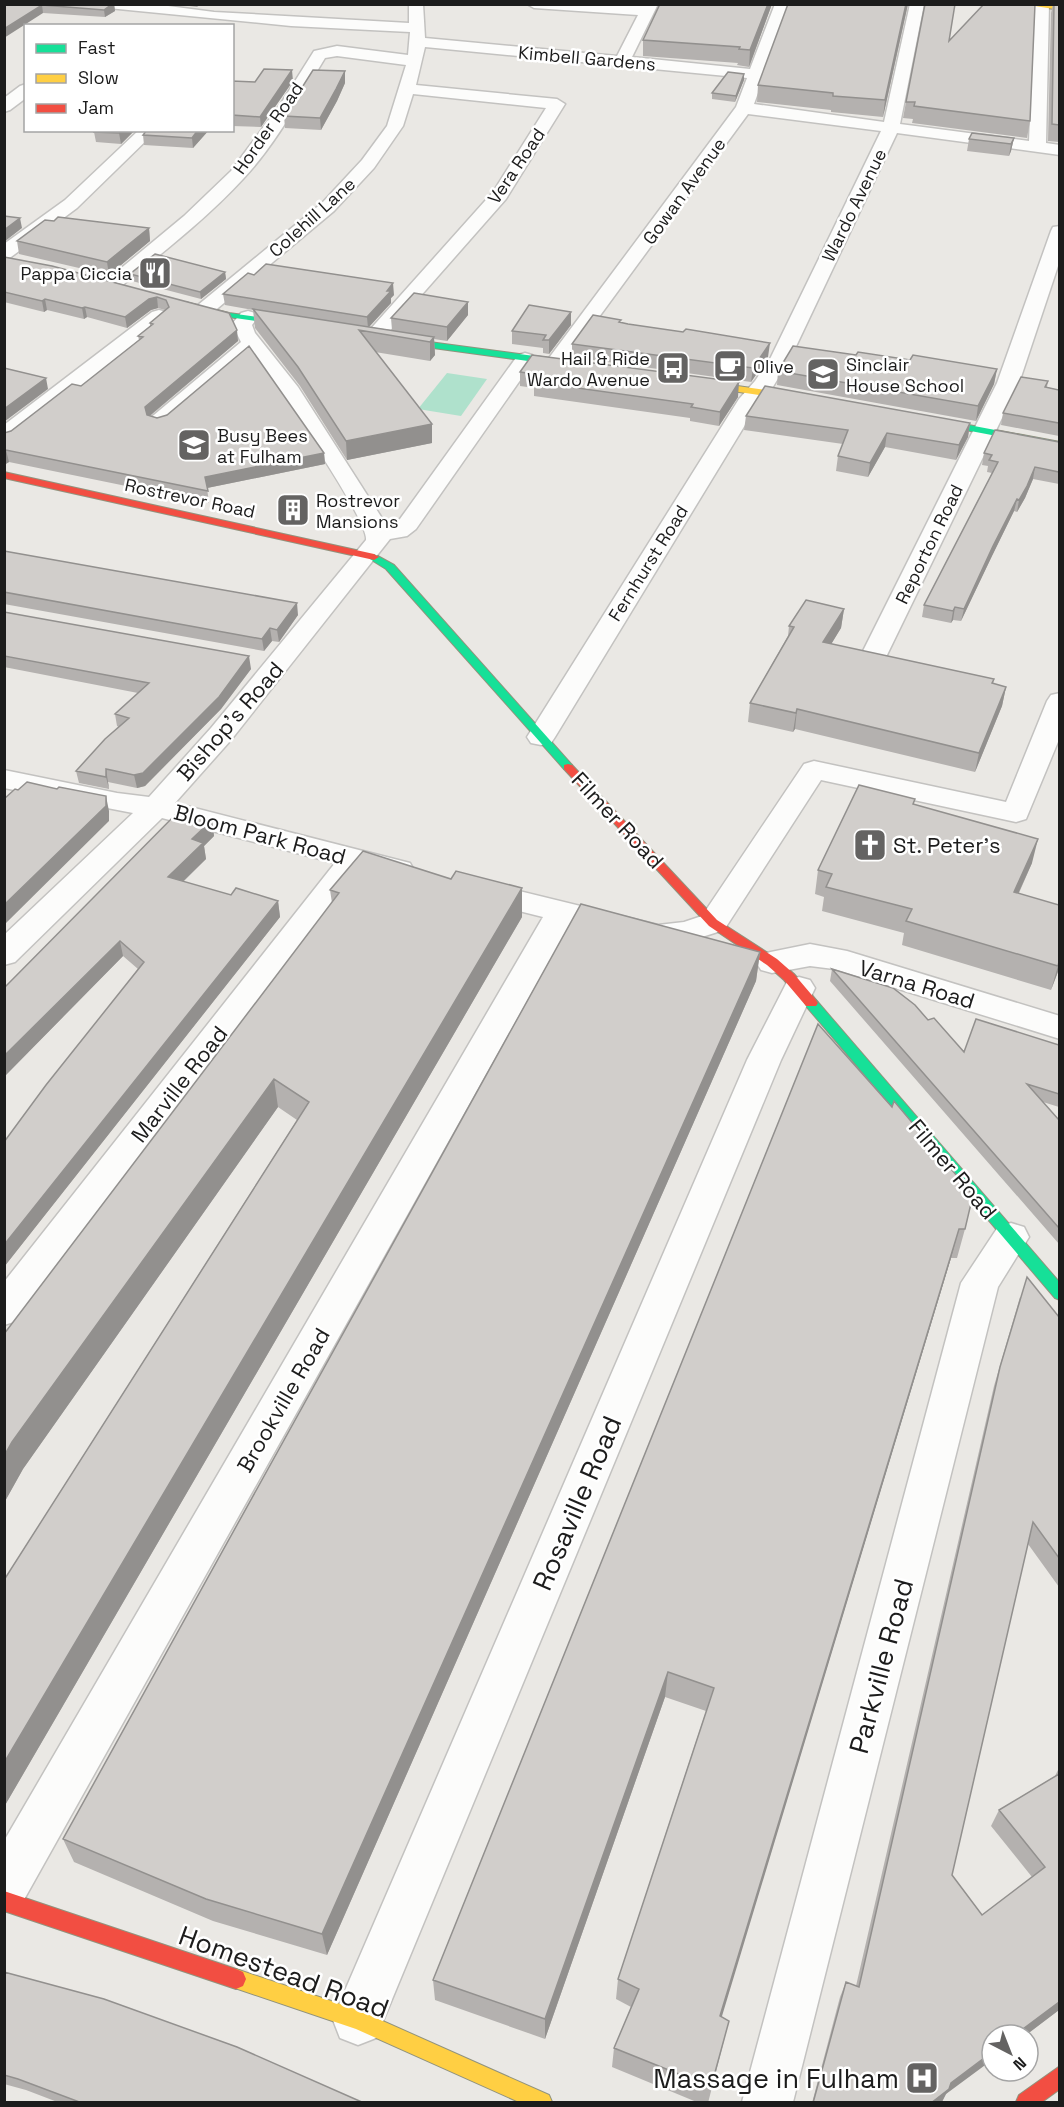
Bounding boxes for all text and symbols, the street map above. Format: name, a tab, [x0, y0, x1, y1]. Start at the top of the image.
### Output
legend	[24, 24, 234, 132]
text: Fast	[78, 36, 115, 59]
street label: Kimbell Gardens	[517, 41, 657, 75]
text: Slow	[78, 66, 119, 89]
street label: Horder Road	[228, 77, 308, 179]
text: Jam	[78, 96, 114, 119]
street label: Vera Road	[482, 124, 550, 208]
street label: Gowan Avenue	[638, 133, 730, 249]
street label: Wardo Avenue	[817, 145, 891, 265]
street label: Colehill Lane	[264, 172, 360, 262]
restaurant icon: Pappa Ciccia	[137, 255, 173, 291]
place label: Pappa Ciccia	[21, 262, 132, 285]
place label: Hail & Ride Wardo Avenue	[527, 347, 650, 391]
cafe icon: Olive	[712, 348, 748, 384]
bus stop icon: Hail & Ride Wardo Avenue	[655, 350, 691, 386]
place label: Sinclair House School	[846, 353, 964, 397]
place label: Olive	[753, 355, 794, 378]
school or university icon: Sinclair House School	[805, 356, 841, 392]
place label: Busy Bees at Fulham	[217, 424, 308, 468]
school or university icon: Busy Bees at Fulham	[176, 427, 212, 463]
street label: Rostrevor Road	[123, 473, 257, 523]
street label: Reporton Road	[890, 480, 968, 608]
place label: Rostrevor Mansions	[316, 489, 400, 533]
building icon: Rostrevor Mansions	[275, 492, 311, 528]
street label: Fernhurst Road	[603, 501, 693, 625]
street label: Bishop's Road	[171, 656, 289, 786]
street label: Filmer Road	[566, 766, 670, 874]
street label: Bloom Park Road	[171, 798, 349, 870]
church icon: St. Peter's	[852, 827, 888, 863]
place label: St. Peter's	[893, 831, 1001, 859]
street label: Varna Road	[856, 953, 978, 1015]
street label: Marville Road	[125, 1020, 233, 1148]
street label: Filmer Road	[903, 1113, 1003, 1225]
street label: Brookville Road	[230, 1323, 336, 1477]
street label: Rosaville Road	[525, 1410, 629, 1596]
street label: Parkville Road	[841, 1575, 921, 1757]
street label: Homestead Road	[174, 1918, 394, 2026]
north arrow	[980, 2023, 1040, 2083]
text: N	[1009, 2052, 1031, 2075]
hospital icon: Massage in Fulham	[904, 2060, 940, 2096]
place label: Massage in Fulham	[653, 2061, 899, 2096]

